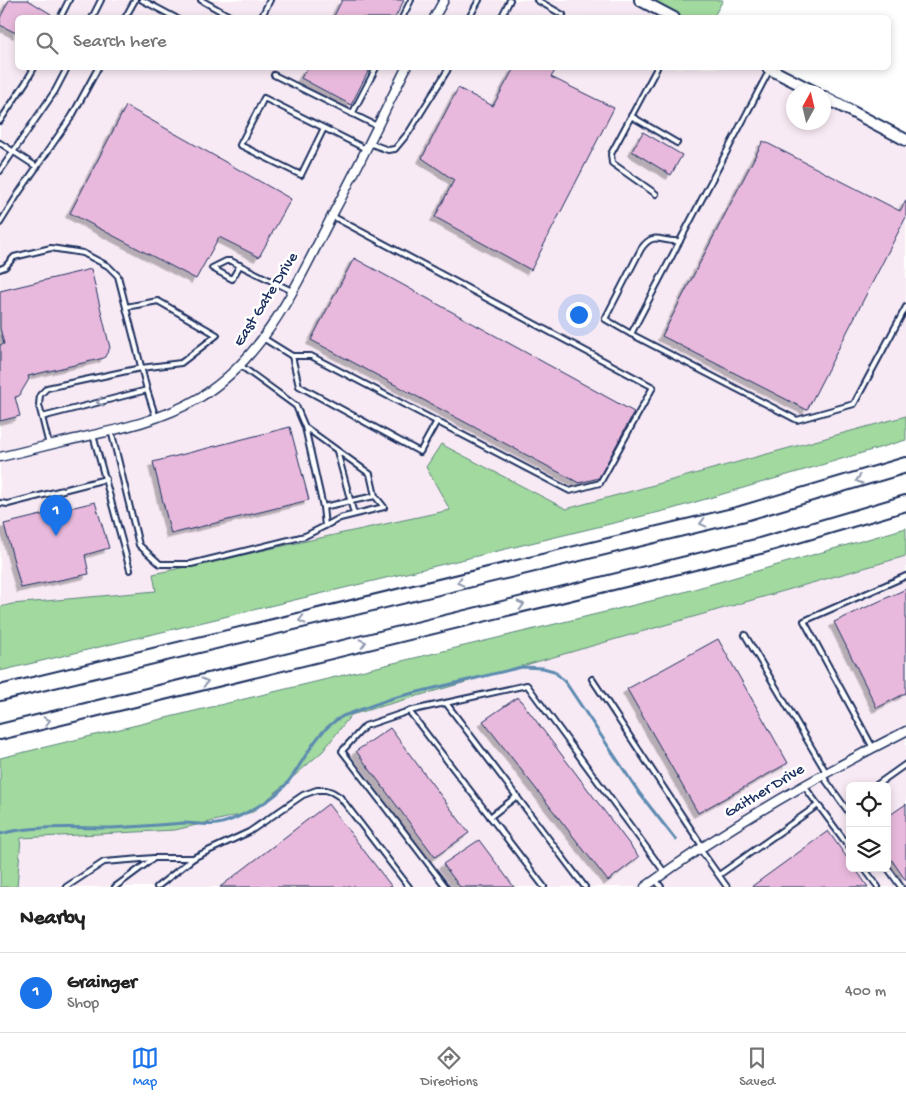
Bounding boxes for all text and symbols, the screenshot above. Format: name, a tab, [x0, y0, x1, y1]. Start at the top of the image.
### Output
search box	[15, 15, 891, 70]
icon: search	[33, 29, 61, 57]
text: Search here	[73, 31, 167, 54]
north arrow	[786, 85, 831, 130]
street label: East Gate Drive	[230, 249, 304, 351]
your location	[566, 302, 592, 328]
one-way arrow	[95, 396, 104, 407]
one-way arrow	[856, 474, 864, 484]
pin: 1	[40, 495, 72, 536]
one-way arrow	[698, 517, 707, 528]
one-way arrow	[455, 576, 464, 587]
one-way arrow	[516, 600, 525, 611]
one-way arrow	[297, 614, 306, 625]
one-way arrow	[359, 638, 368, 649]
one-way arrow	[201, 677, 210, 688]
one-way arrow	[43, 716, 52, 727]
street label: Gaither Drive	[721, 760, 809, 823]
map controls	[846, 782, 891, 872]
button: locate	[846, 782, 891, 827]
button: layers	[846, 827, 891, 872]
text: Nearby	[20, 907, 85, 932]
text: Grainger	[67, 972, 137, 995]
text: 1	[33, 983, 39, 1002]
text: 400 m	[845, 983, 886, 1002]
text: Shop	[67, 995, 99, 1014]
tab: Map	[131, 1044, 159, 1091]
tab: Directions	[421, 1044, 478, 1091]
tab: Saved	[739, 1044, 775, 1091]

